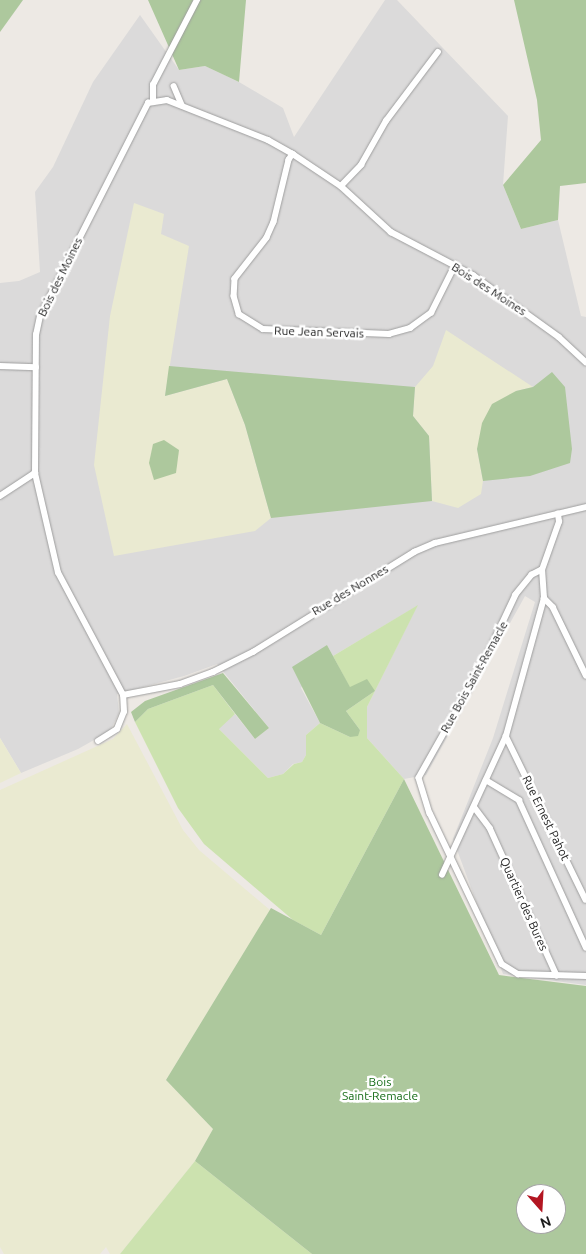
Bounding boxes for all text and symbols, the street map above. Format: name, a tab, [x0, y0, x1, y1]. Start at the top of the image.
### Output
street label: Bois des Moines	[35, 235, 85, 319]
street label: Bois des Moines	[449, 259, 529, 319]
street label: Rue Jean Servais	[274, 323, 364, 341]
street label: Rue des Nonnes	[309, 562, 391, 618]
street label: Rue Bois Saint-Remacle	[437, 619, 511, 735]
street label: Rue Ernest Pahot	[519, 773, 573, 863]
street label: Quartier des Bures	[497, 855, 551, 953]
park label: Bois Saint-Remacle	[342, 1075, 418, 1103]
north arrow	[516, 1184, 566, 1234]
text: N	[538, 1213, 553, 1232]

